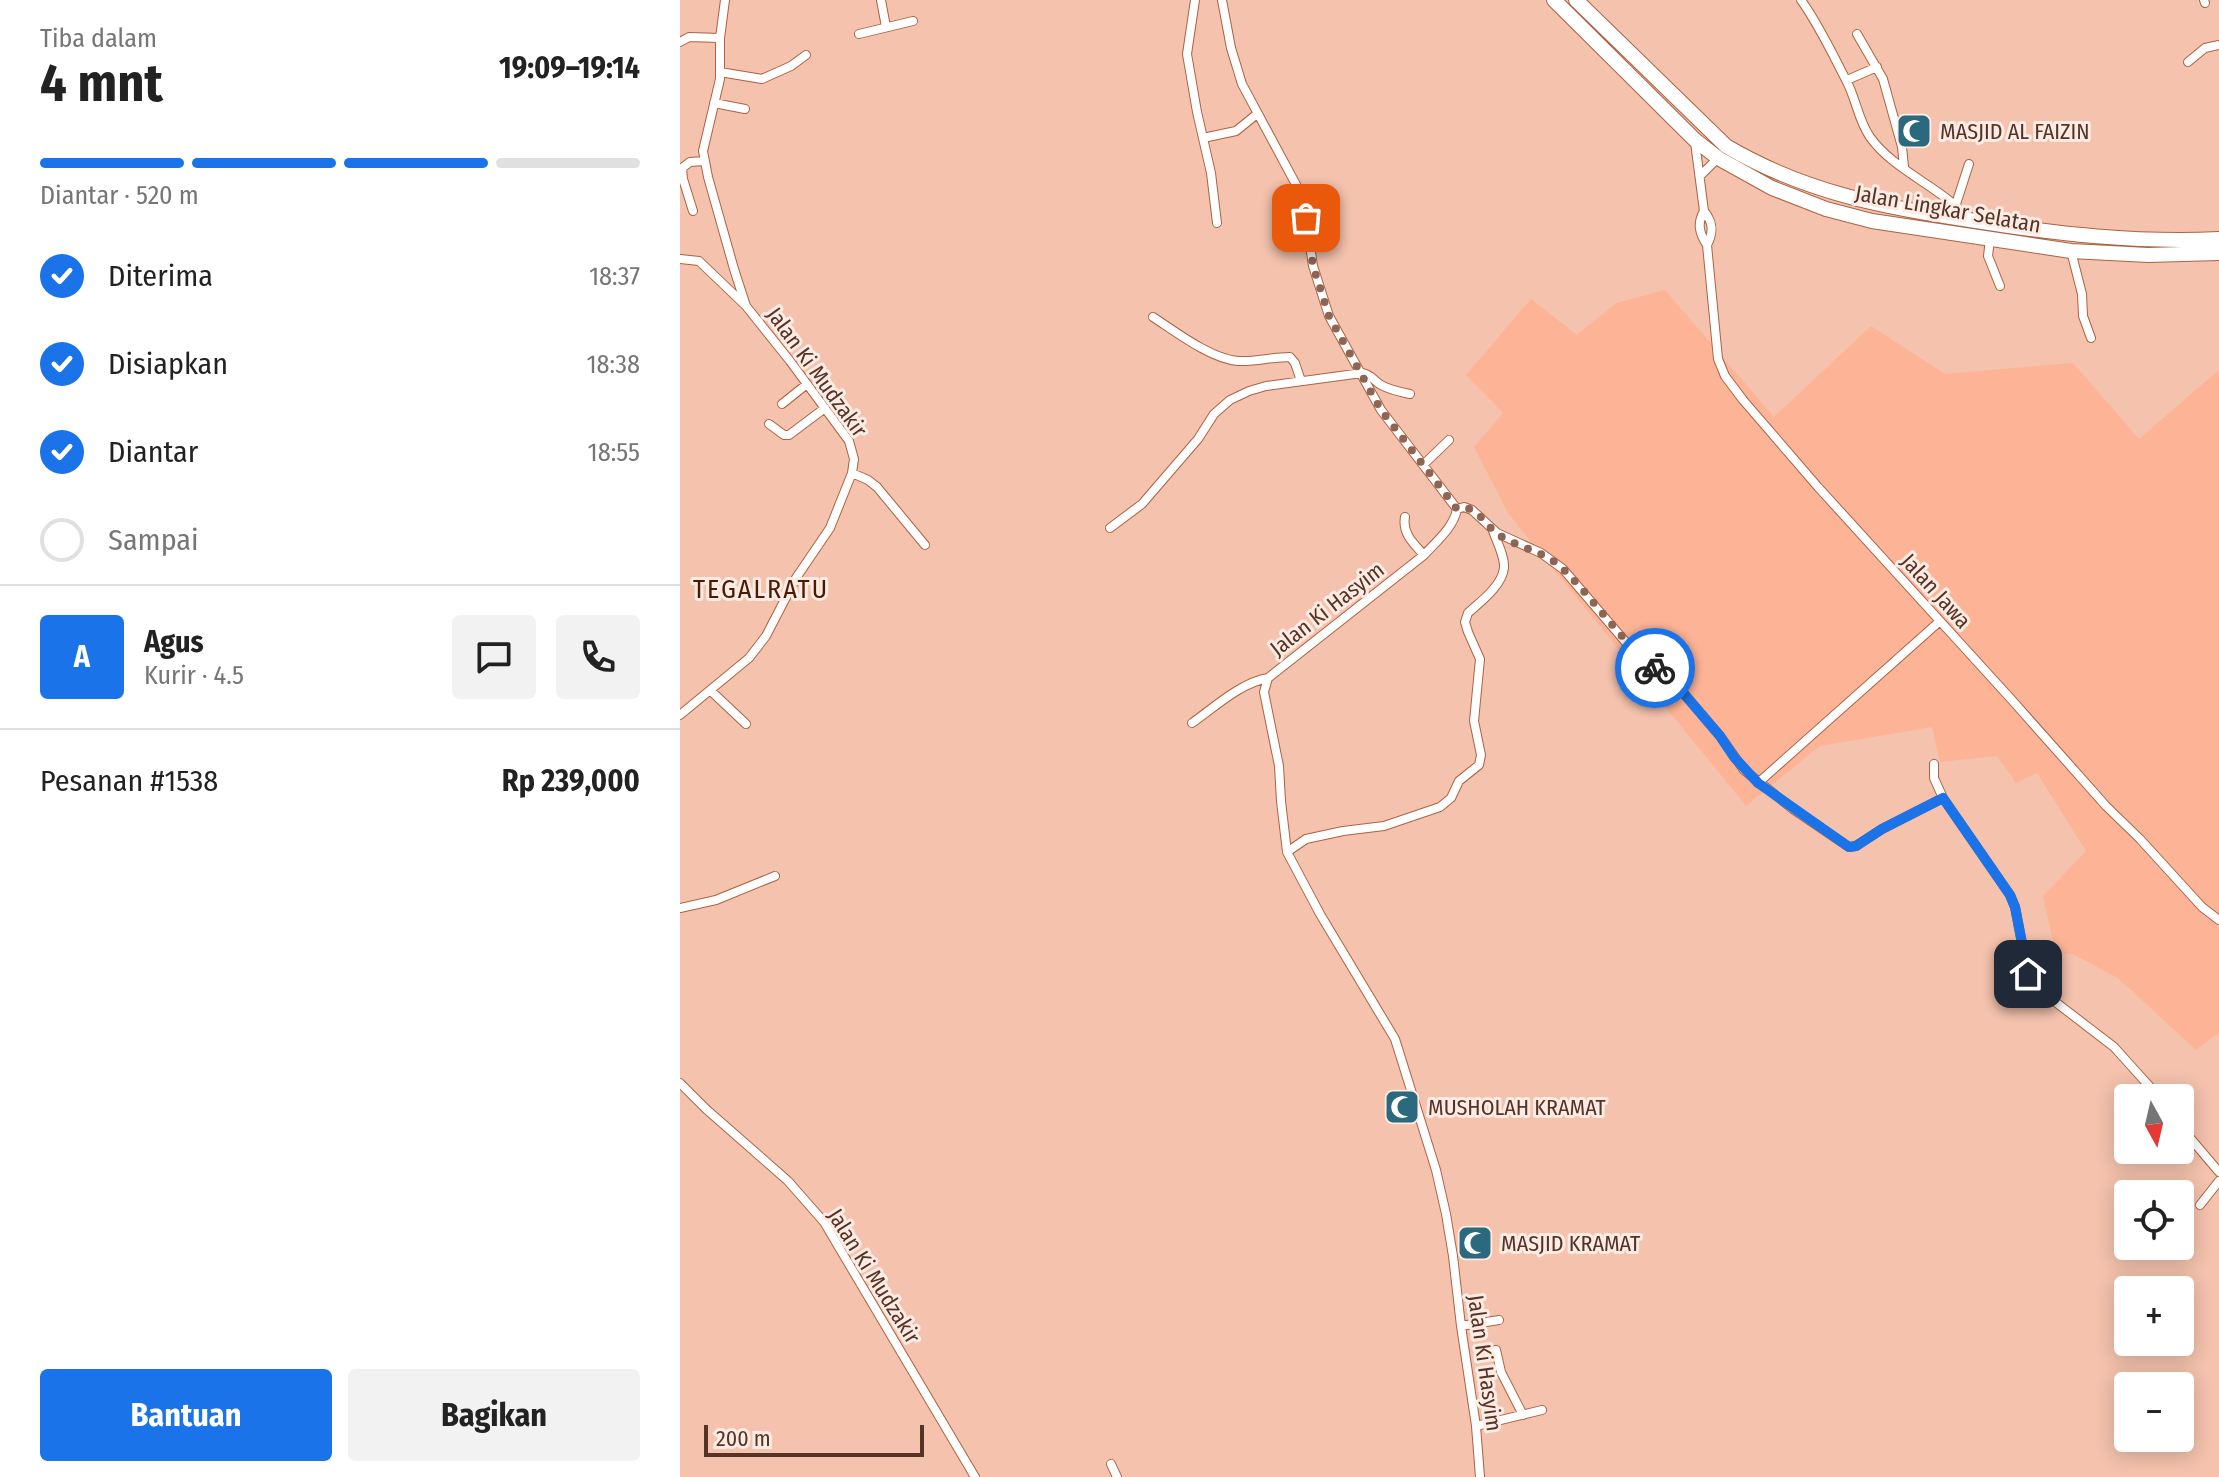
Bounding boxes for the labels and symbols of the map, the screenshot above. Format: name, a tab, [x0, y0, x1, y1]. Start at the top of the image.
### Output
mosque icon: MASJID AL FAIZIN	[1895, 112, 1933, 150]
place label: MASJID AL FAIZIN	[1940, 118, 2090, 145]
street label: Jalan Lingkar Selatan	[1853, 179, 2043, 239]
pin	[1272, 184, 1340, 252]
street label: Jalan Ki Mudzakir	[761, 302, 873, 442]
street label: Jalan Jawa	[1895, 548, 1977, 634]
street label: Jalan Ki Hasyim	[1265, 556, 1389, 662]
district label: TEGALRATU	[693, 574, 829, 605]
courier	[1615, 628, 1695, 708]
pin	[1994, 940, 2062, 1008]
north arrow	[2114, 1084, 2194, 1164]
mosque icon: MUSHOLAH KRAMAT	[1383, 1088, 1421, 1126]
place label: MUSHOLAH KRAMAT	[1428, 1094, 1607, 1121]
street label: Jalan Ki Mudzakir	[822, 1204, 926, 1349]
mosque icon: MASJID KRAMAT	[1456, 1224, 1494, 1262]
place label: MASJID KRAMAT	[1501, 1230, 1641, 1257]
street label: Jalan Ki Hasyim	[1462, 1293, 1508, 1433]
scale bar	[704, 1421, 924, 1457]

